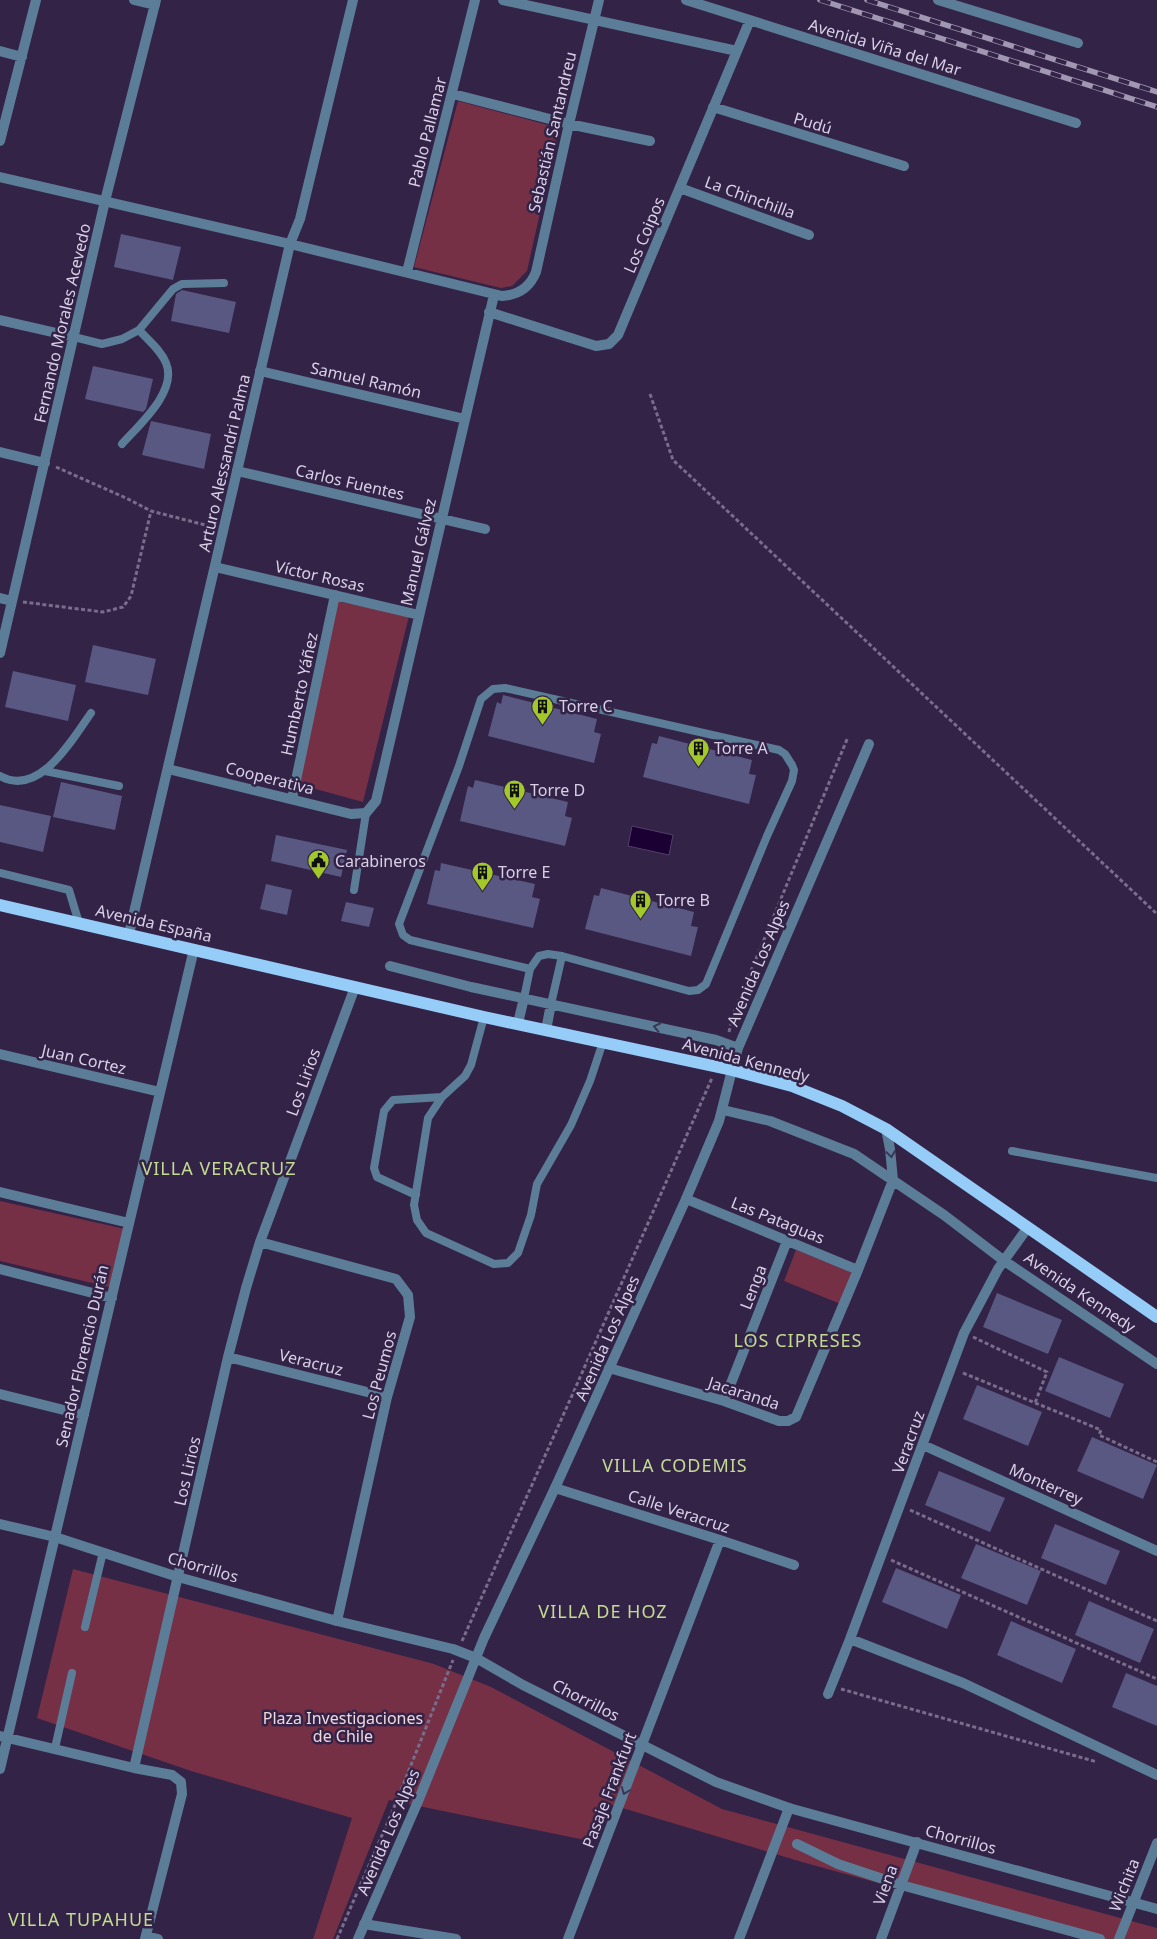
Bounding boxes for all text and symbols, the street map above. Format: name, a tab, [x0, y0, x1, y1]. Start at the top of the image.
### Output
street label: Avenida Viña del Mar	[806, 13, 964, 81]
street label: Sebastián Santandreu	[523, 49, 581, 215]
street label: Pablo Pallamar	[403, 74, 451, 189]
street label: Pudú	[791, 107, 835, 139]
street label: La Chinchilla	[702, 171, 798, 223]
street label: Los Coipos	[618, 193, 670, 277]
street label: Fernando Morales Acevedo	[28, 221, 96, 425]
street label: Samuel Ramón	[308, 357, 424, 403]
street label: Arturo Alessandri Palma	[193, 372, 255, 554]
street label: Carlos Fuentes	[293, 459, 407, 505]
street label: Manuel Gálvez	[395, 496, 441, 608]
street label: Víctor Rosas	[273, 555, 367, 597]
street label: Humberto Yáñez	[275, 630, 323, 758]
building icon: Torre C	[531, 694, 555, 725]
place label: Torre C	[559, 695, 613, 717]
building icon: Torre A	[686, 736, 710, 767]
place label: Torre A	[714, 737, 769, 759]
street label: Cooperativa	[223, 756, 317, 800]
building icon: Torre D	[502, 778, 526, 809]
place label: Torre D	[530, 779, 585, 801]
public building icon: Carabineros	[307, 849, 331, 880]
place label: Carabineros	[335, 850, 426, 872]
building icon: Torre E	[470, 860, 494, 891]
place label: Torre E	[498, 861, 550, 883]
building icon: Torre B	[628, 888, 652, 919]
place label: Torre B	[656, 889, 710, 911]
street label: Avenida Los Alpes	[721, 897, 795, 1029]
street label: Avenida España	[94, 899, 214, 947]
one-way arrow	[653, 1022, 662, 1033]
street label: Avenida Kennedy	[680, 1033, 812, 1088]
street label: Juan Cortez	[38, 1038, 128, 1079]
street label: Los Lirios	[281, 1045, 325, 1119]
one-way arrow	[885, 1151, 896, 1159]
district label: VILLA VERACRUZ	[141, 1156, 297, 1180]
street label: Las Pataguas	[728, 1191, 828, 1249]
street label: Avenida Kennedy	[1020, 1247, 1141, 1338]
street label: Lenga	[734, 1262, 772, 1312]
street label: Senador Florencio Durán	[50, 1263, 114, 1449]
street label: Avenida Los Alpes	[569, 1272, 645, 1404]
street label: Los Peumos	[357, 1328, 401, 1422]
district label: LOS CIPRESES	[733, 1328, 863, 1352]
street label: Veracruz	[277, 1343, 345, 1381]
street label: Jacaranda	[704, 1370, 783, 1415]
street label: Veracruz	[887, 1408, 929, 1476]
street label: Los Lirios	[168, 1434, 206, 1508]
district label: VILLA CODEMIS	[602, 1453, 748, 1477]
street label: Monterrey	[1006, 1458, 1087, 1510]
street label: Calle Veracruz	[625, 1484, 733, 1538]
street label: Chorrillos	[165, 1546, 241, 1588]
district label: VILLA DE HOZ	[538, 1599, 668, 1623]
street label: Chorrillos	[549, 1674, 623, 1726]
park label: Plaza Investigaciones de Chile	[263, 1707, 423, 1747]
street label: Pasaje Frankfurt	[577, 1729, 641, 1851]
street label: Avenida Los Alpes	[351, 1766, 425, 1898]
one-way arrow	[621, 1786, 631, 1795]
street label: Chorrillos	[923, 1819, 999, 1859]
street label: Wichita	[1103, 1855, 1145, 1915]
street label: Viena	[868, 1862, 902, 1908]
district label: VILLA TUPAHUE	[8, 1907, 154, 1931]

